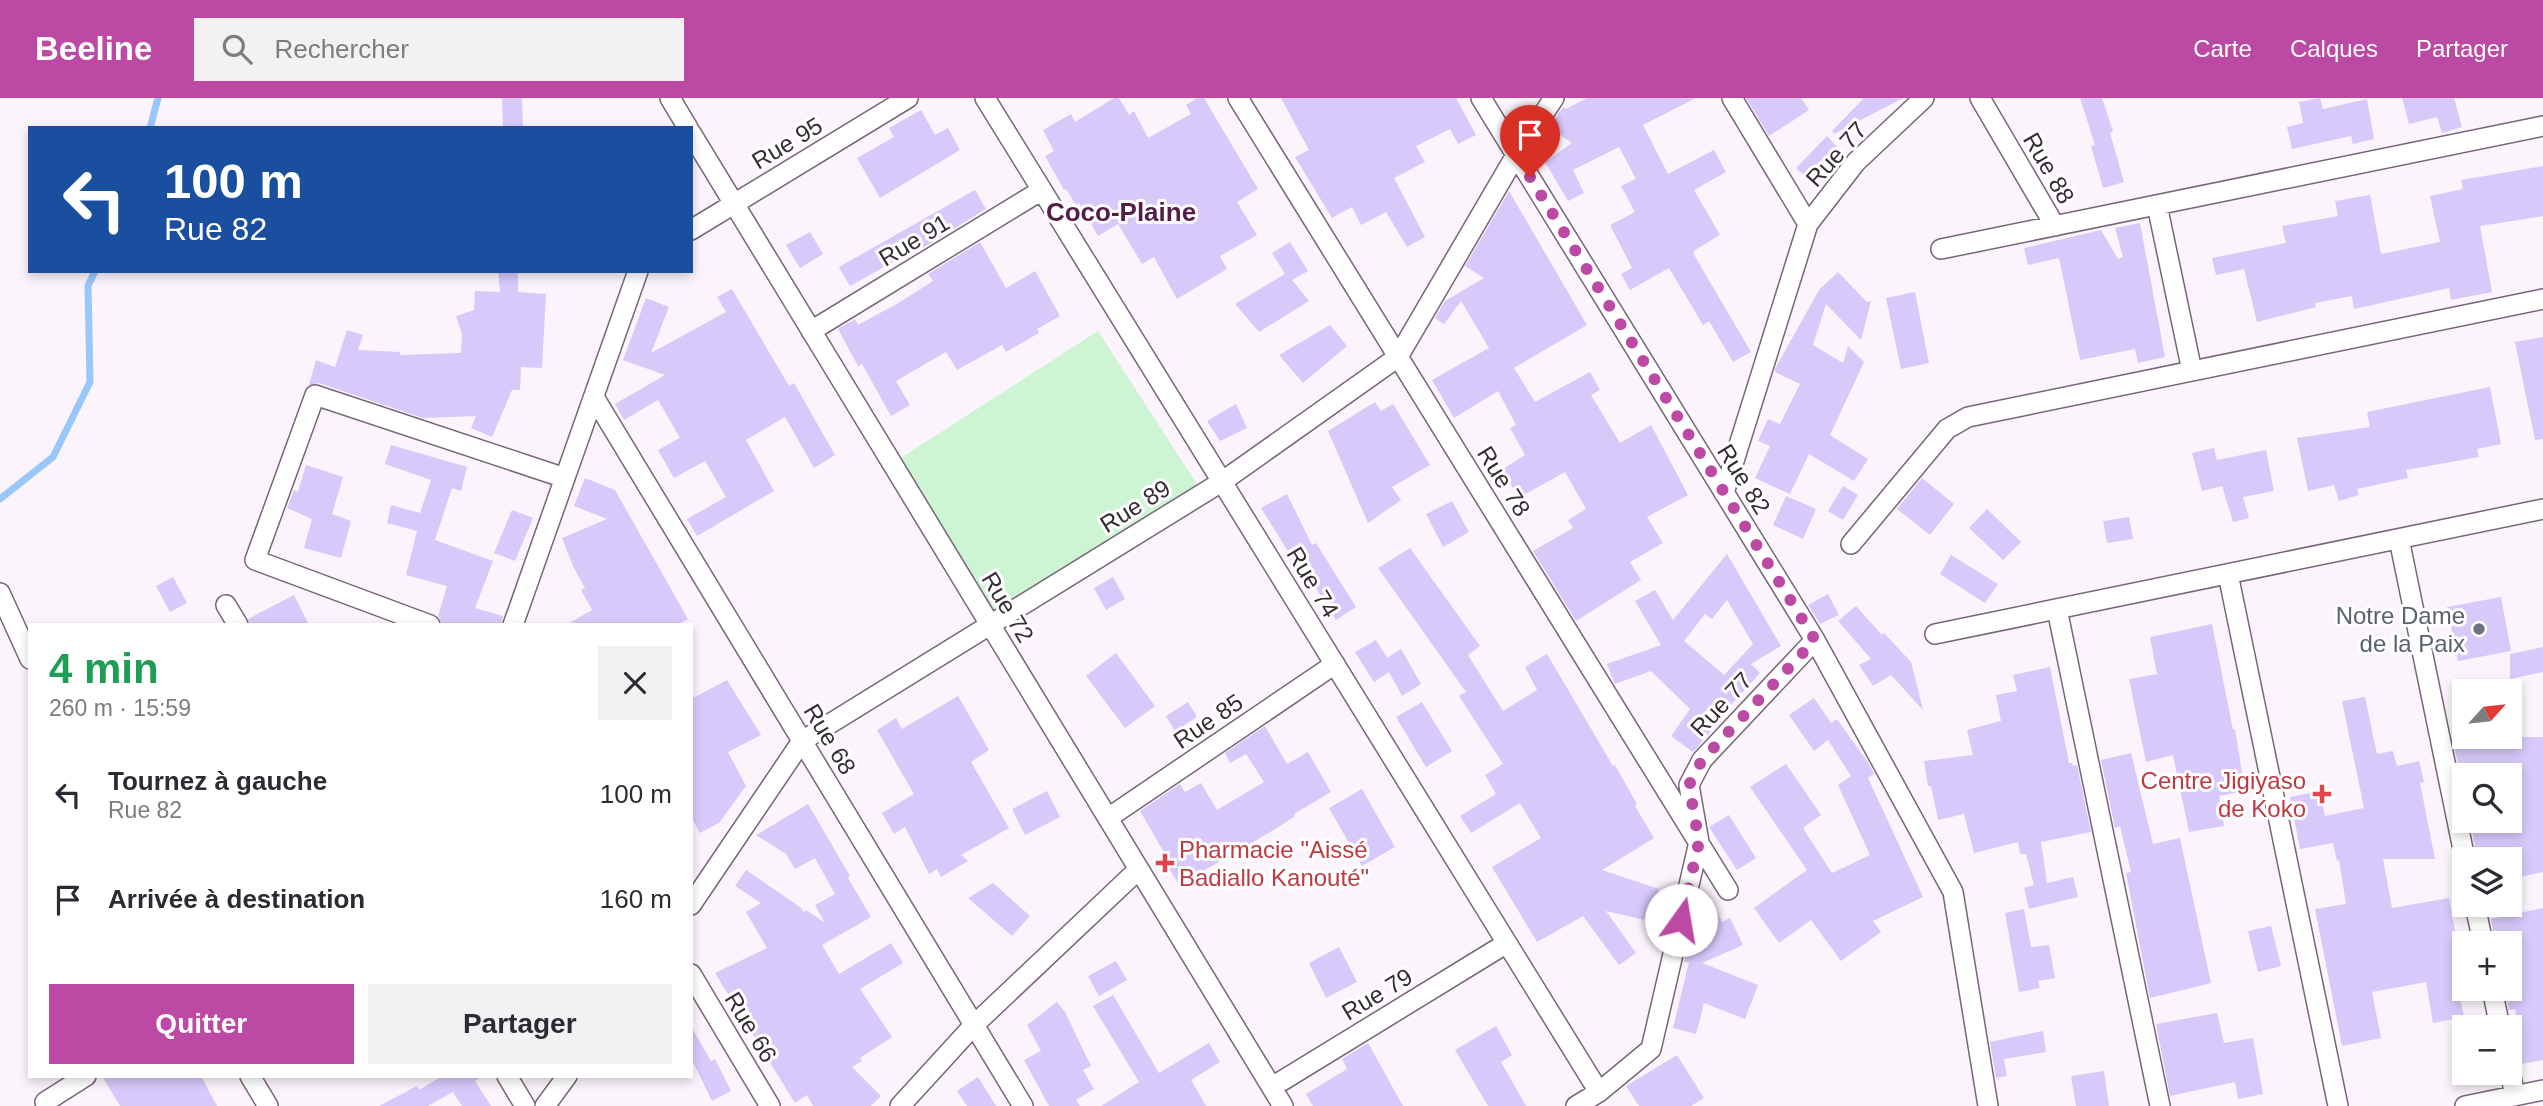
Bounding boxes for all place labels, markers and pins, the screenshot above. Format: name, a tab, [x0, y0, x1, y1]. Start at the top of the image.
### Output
pin	[1500, 105, 1560, 177]
place label: Notre Dame de la Paix	[2336, 602, 2465, 657]
marker: Notre Dame de la Paix	[2471, 621, 2487, 637]
place label: Centre Jigiyaso de Koko	[2141, 767, 2306, 822]
marker: Centre Jigiyaso de Koko	[2312, 784, 2332, 804]
place label: Pharmacie "Aissé Badiallo Kanouté"	[1179, 836, 1369, 891]
marker: Pharmacie "Aissé Badiallo Kanouté"	[1157, 855, 1173, 871]

